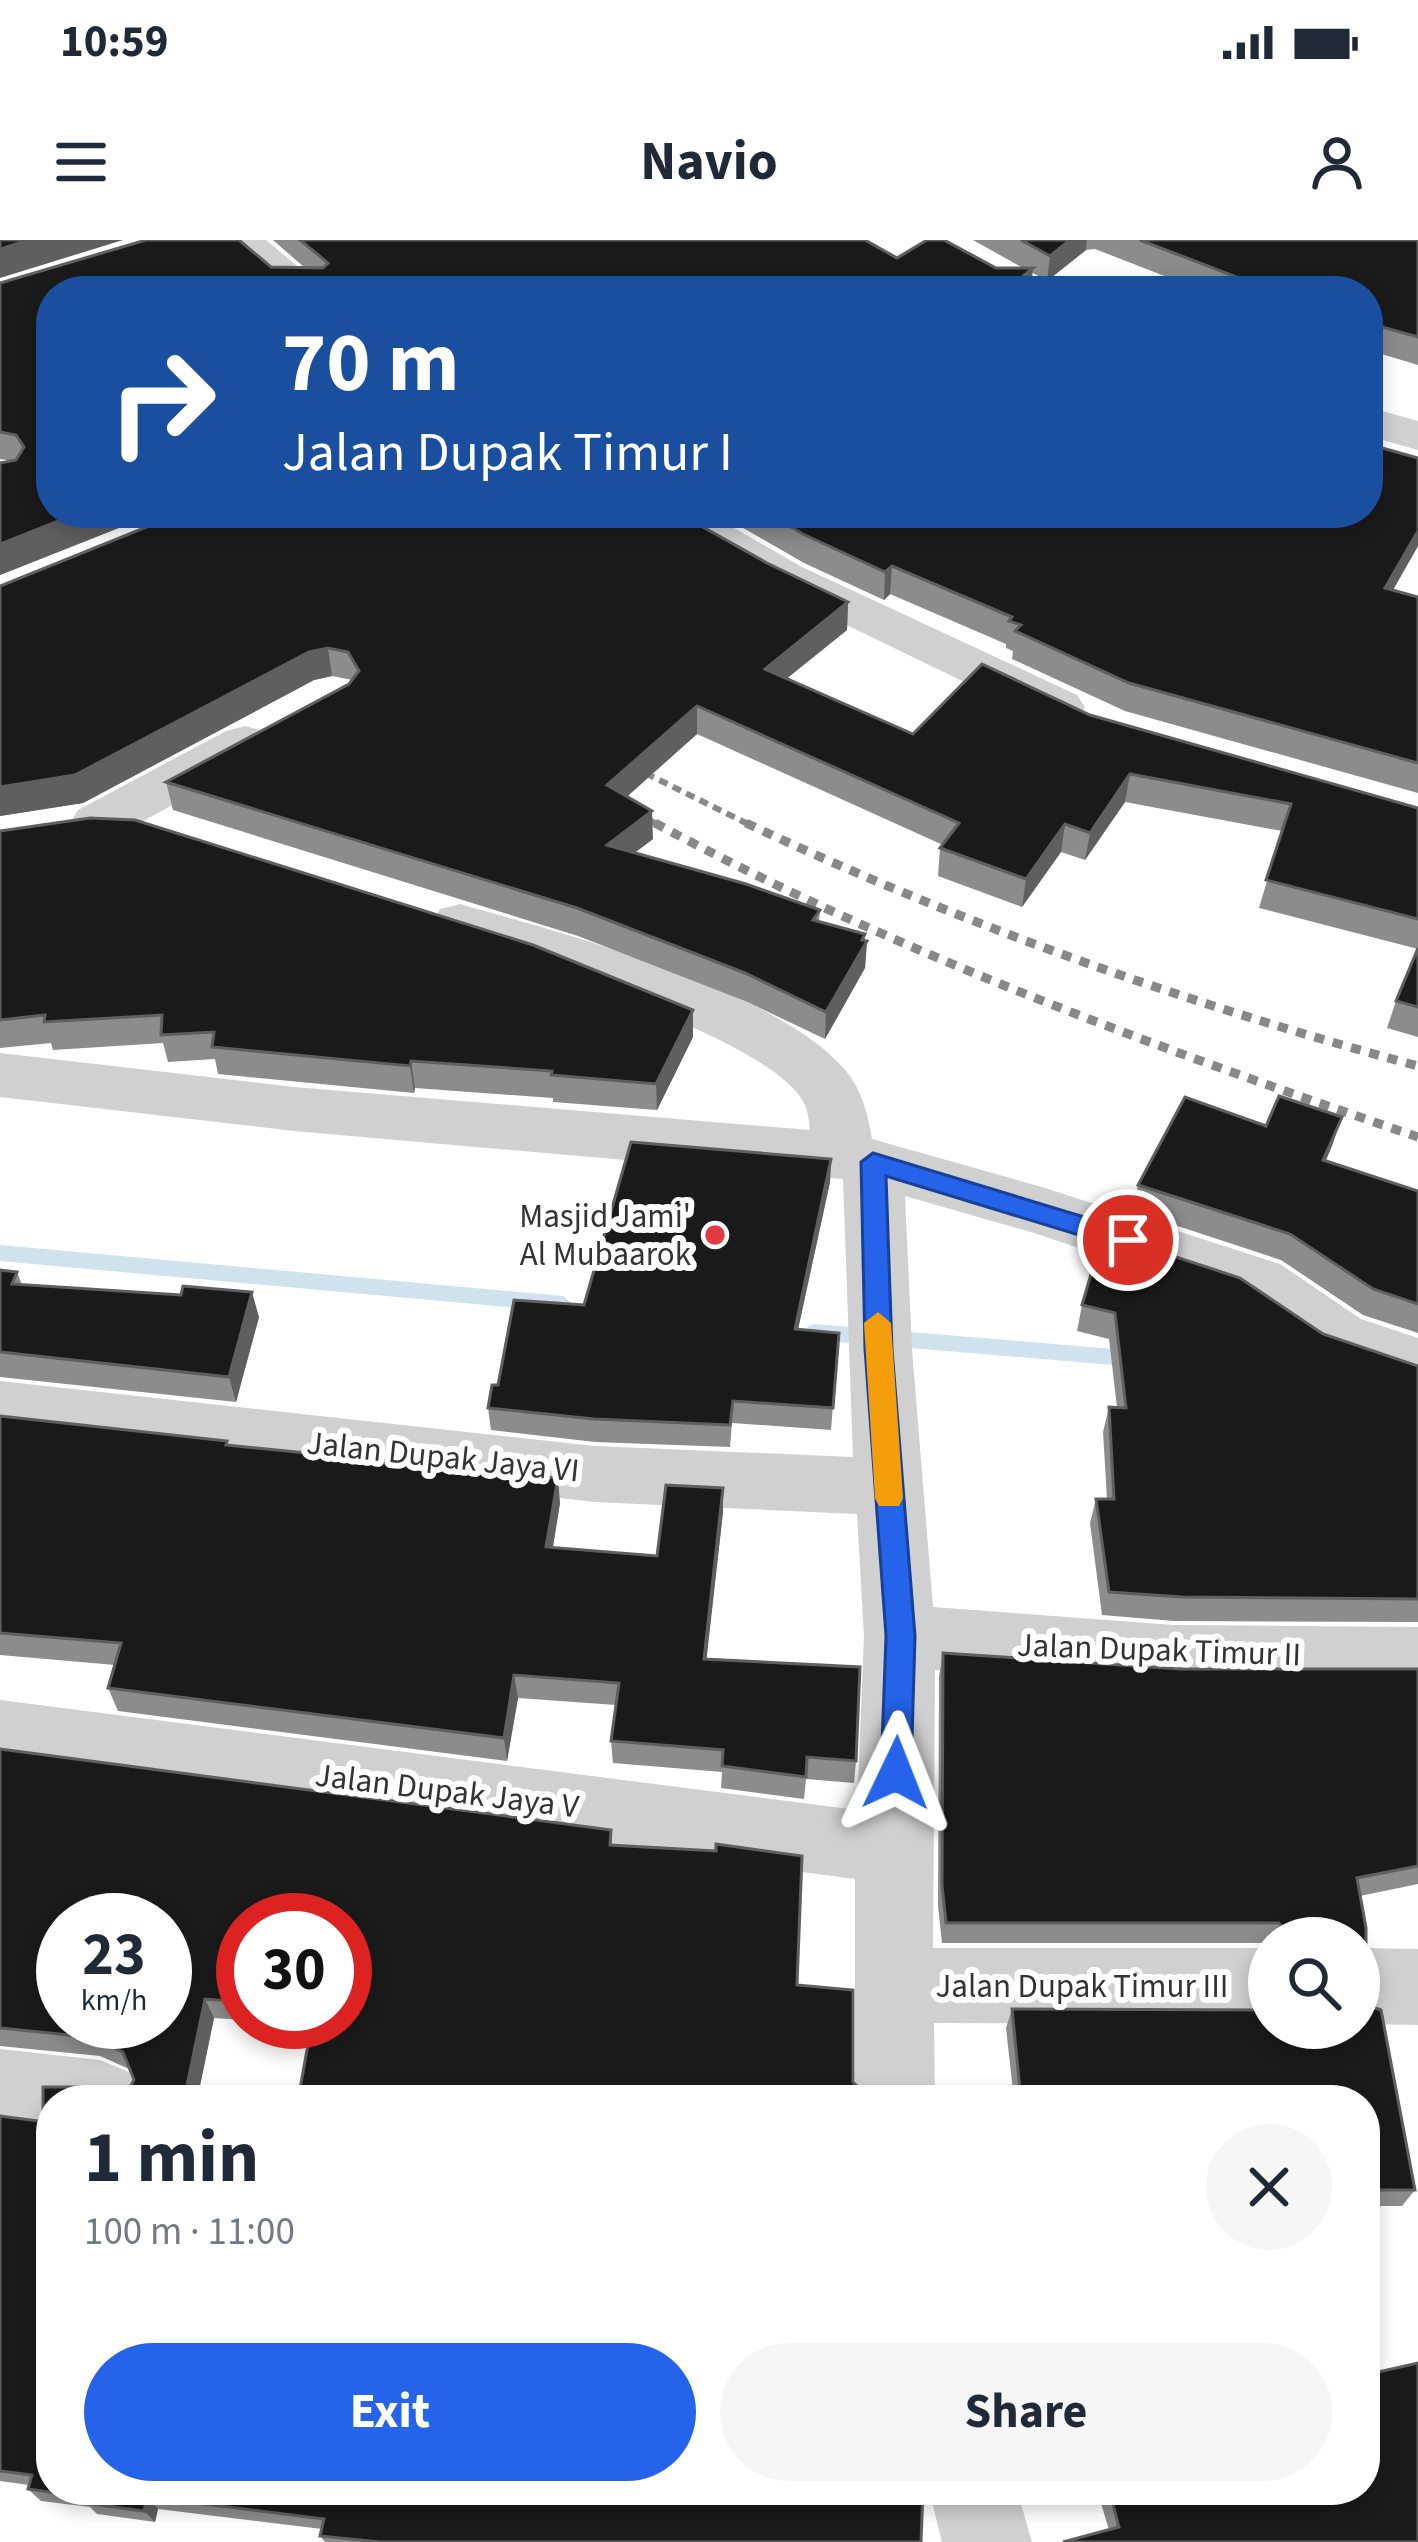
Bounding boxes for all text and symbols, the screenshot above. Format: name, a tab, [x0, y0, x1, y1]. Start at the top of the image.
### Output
text: 10:59	[60, 10, 169, 74]
text: Navio	[640, 124, 778, 201]
icon: menu	[48, 129, 114, 195]
icon: person	[1304, 129, 1370, 195]
text: 70 m	[282, 304, 460, 424]
icon: right	[84, 324, 240, 480]
text: Jalan Dupak Timur I	[282, 415, 733, 492]
pin	[1077, 1189, 1179, 1291]
place label: Masjid Jami' Al Mubaarok	[519, 1193, 692, 1278]
icon: arrive	[1095, 1207, 1161, 1273]
marker: Masjid Jami' Al Mubaarok	[702, 1222, 728, 1248]
street label: Jalan Dupak Jaya VI	[304, 1419, 582, 1495]
street label: Jalan Dupak Timur II	[1016, 1622, 1302, 1678]
position arrow	[833, 1710, 959, 1836]
street label: Jalan Dupak Jaya V	[313, 1752, 581, 1830]
speed limit sign: 30	[216, 1893, 372, 2049]
text: 23	[82, 1913, 146, 1998]
map controls	[1248, 1917, 1380, 2049]
button: search	[1248, 1917, 1380, 2049]
street label: Jalan Dupak Timur III	[935, 1963, 1229, 2010]
text: km/h	[81, 1979, 147, 2022]
text: 1 min	[84, 2107, 259, 2210]
button: close	[1206, 2124, 1332, 2250]
text: 100 m · 11:00	[84, 2204, 295, 2260]
button: Exit	[84, 2343, 696, 2481]
button: Share	[720, 2343, 1332, 2481]

